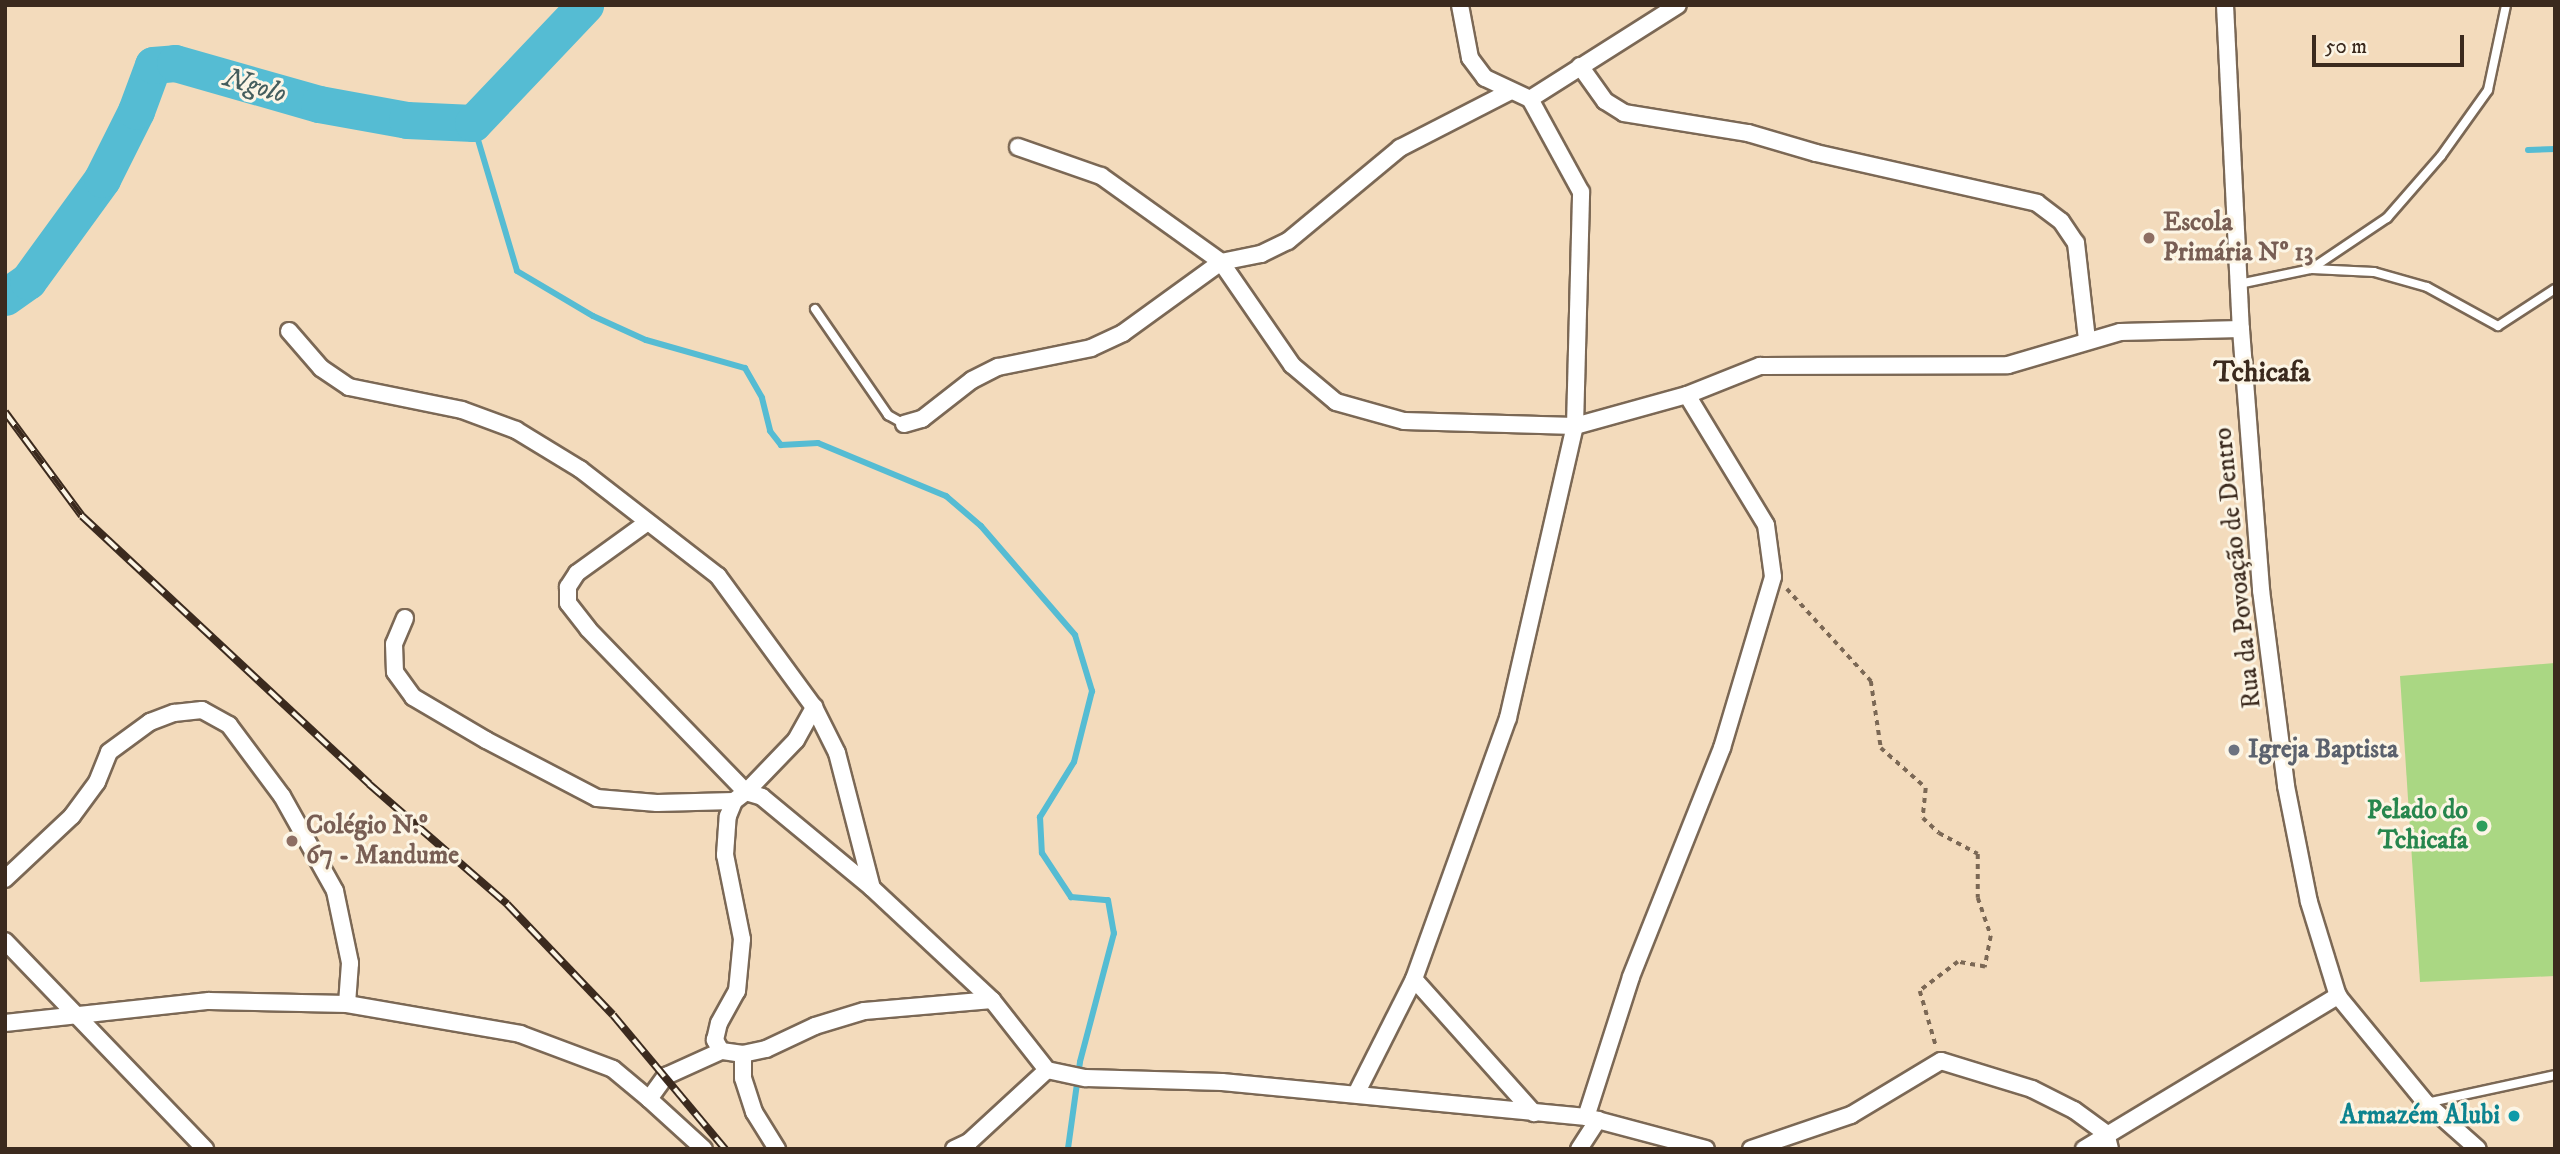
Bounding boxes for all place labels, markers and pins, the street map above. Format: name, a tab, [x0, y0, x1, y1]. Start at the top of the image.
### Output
place label: Escola Primária Nº 13	[2163, 207, 2314, 268]
marker: Escola Primária Nº 13	[2141, 230, 2157, 246]
place label: Igreja Baptista	[2248, 734, 2398, 766]
marker: Igreja Baptista	[2226, 742, 2242, 758]
place label: Pelado do Tchicafa	[2367, 795, 2468, 856]
place label: Colégio N.º 67 - Mandume	[306, 810, 459, 872]
marker: Pelado do Tchicafa	[2474, 818, 2490, 834]
marker: Colégio N.º 67 - Mandume	[284, 833, 300, 849]
place label: Armazém Alubi	[2340, 1100, 2500, 1132]
marker: Armazém Alubi	[2506, 1108, 2522, 1124]

